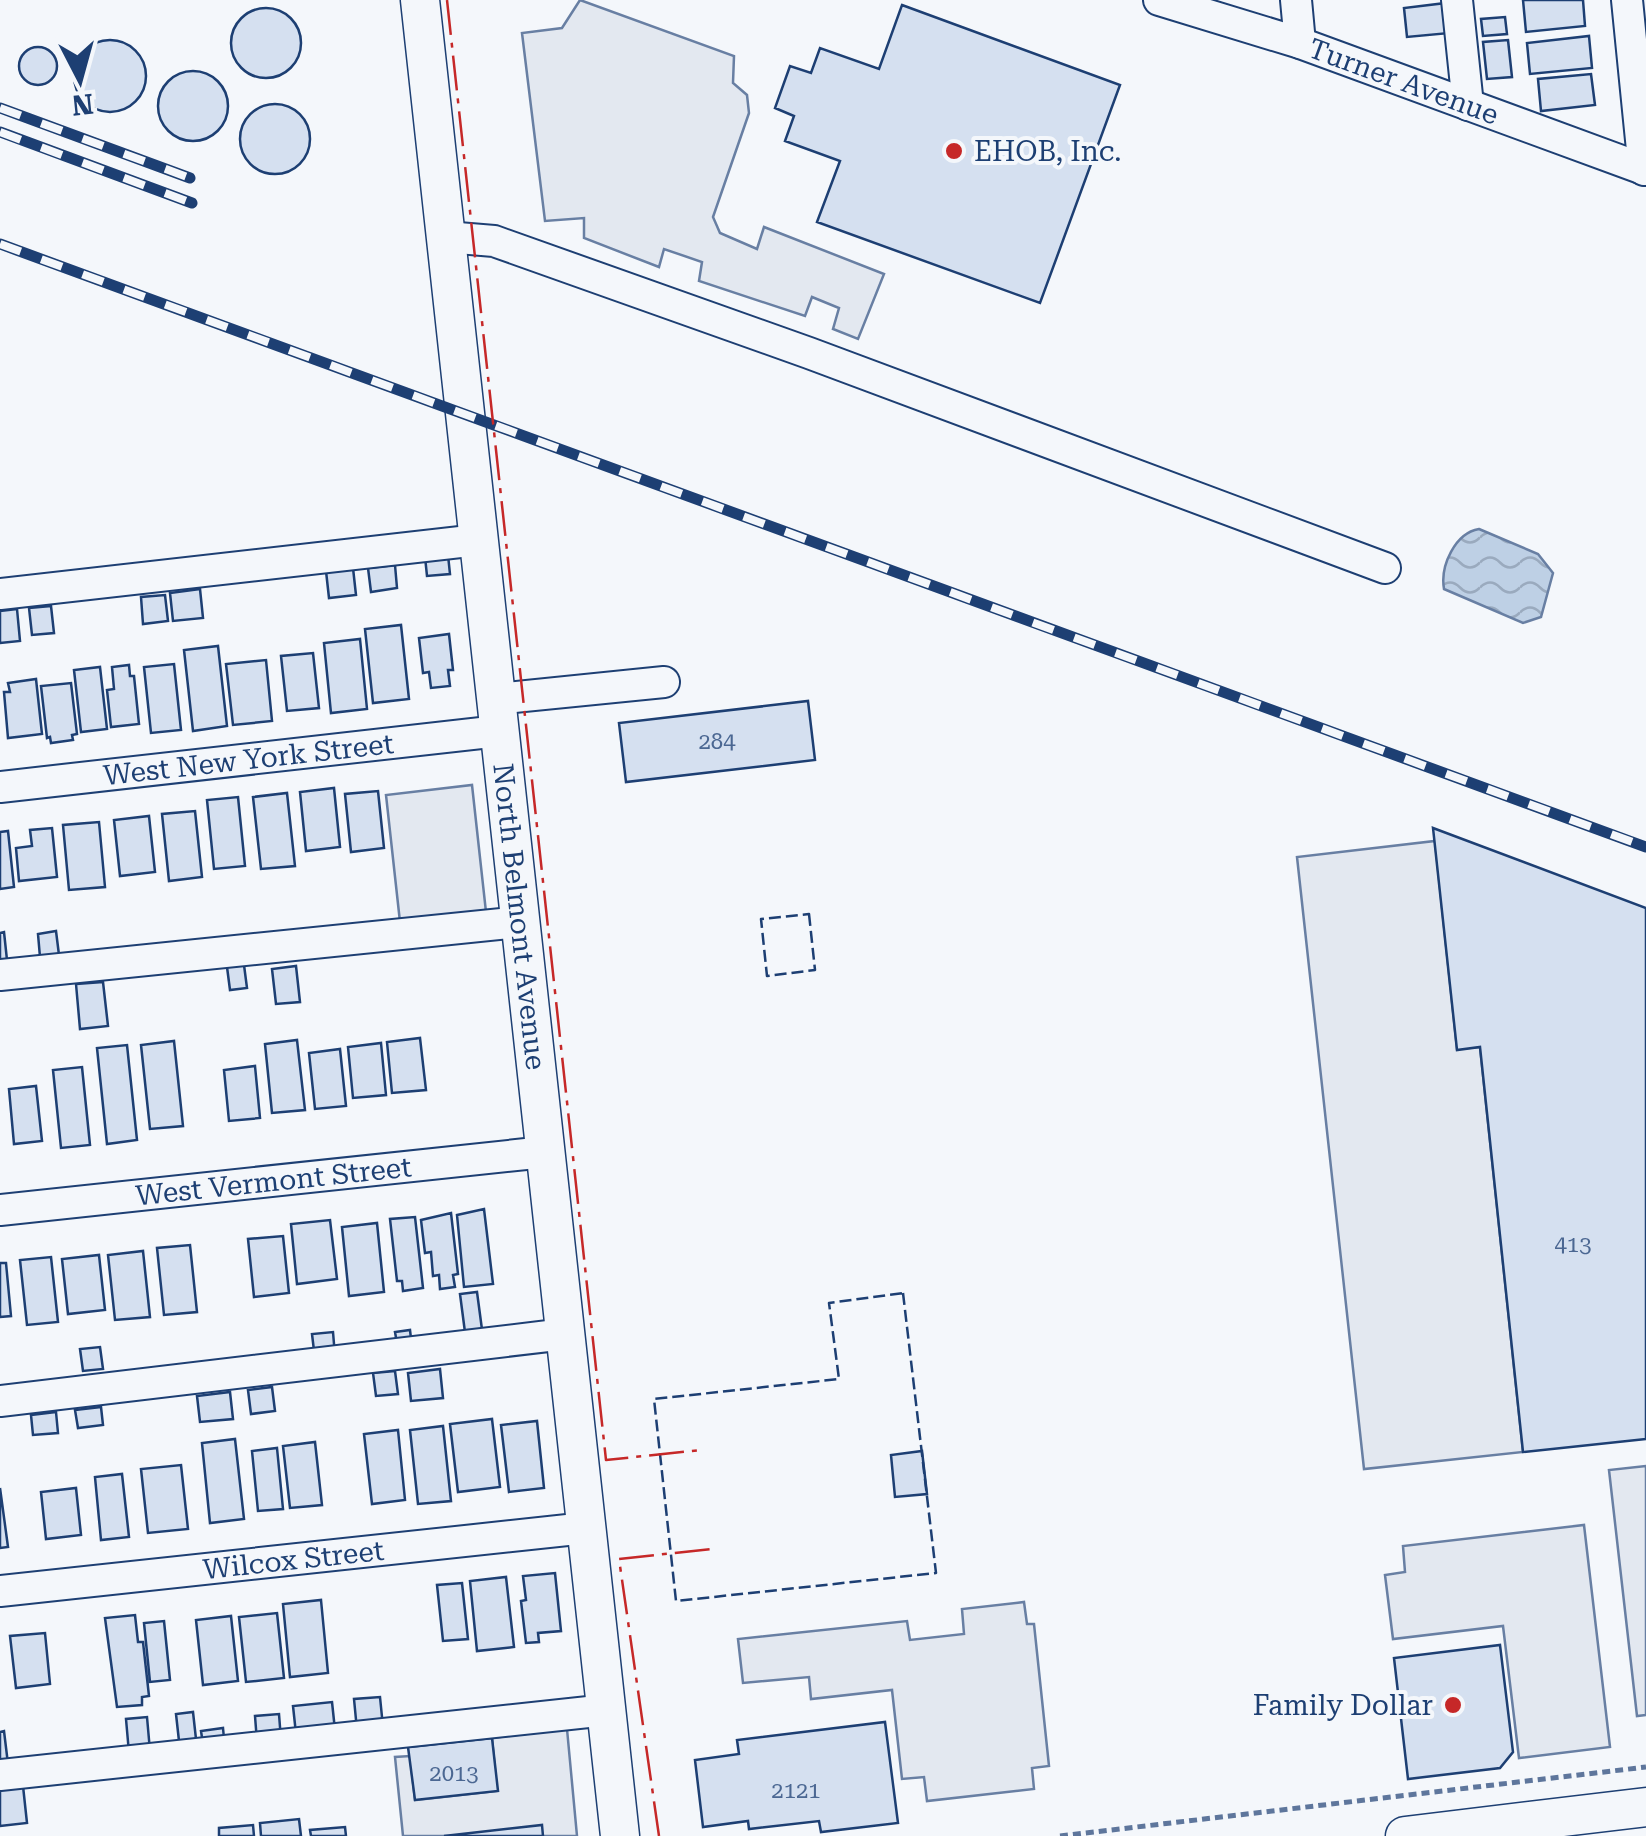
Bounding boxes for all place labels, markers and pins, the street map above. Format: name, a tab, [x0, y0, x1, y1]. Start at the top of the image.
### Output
place label: EHOB, Inc.	[974, 135, 1121, 168]
marker: EHOB, Inc.	[943, 140, 965, 162]
place label: Family Dollar	[1253, 1689, 1433, 1722]
marker: Family Dollar	[1442, 1694, 1464, 1716]

